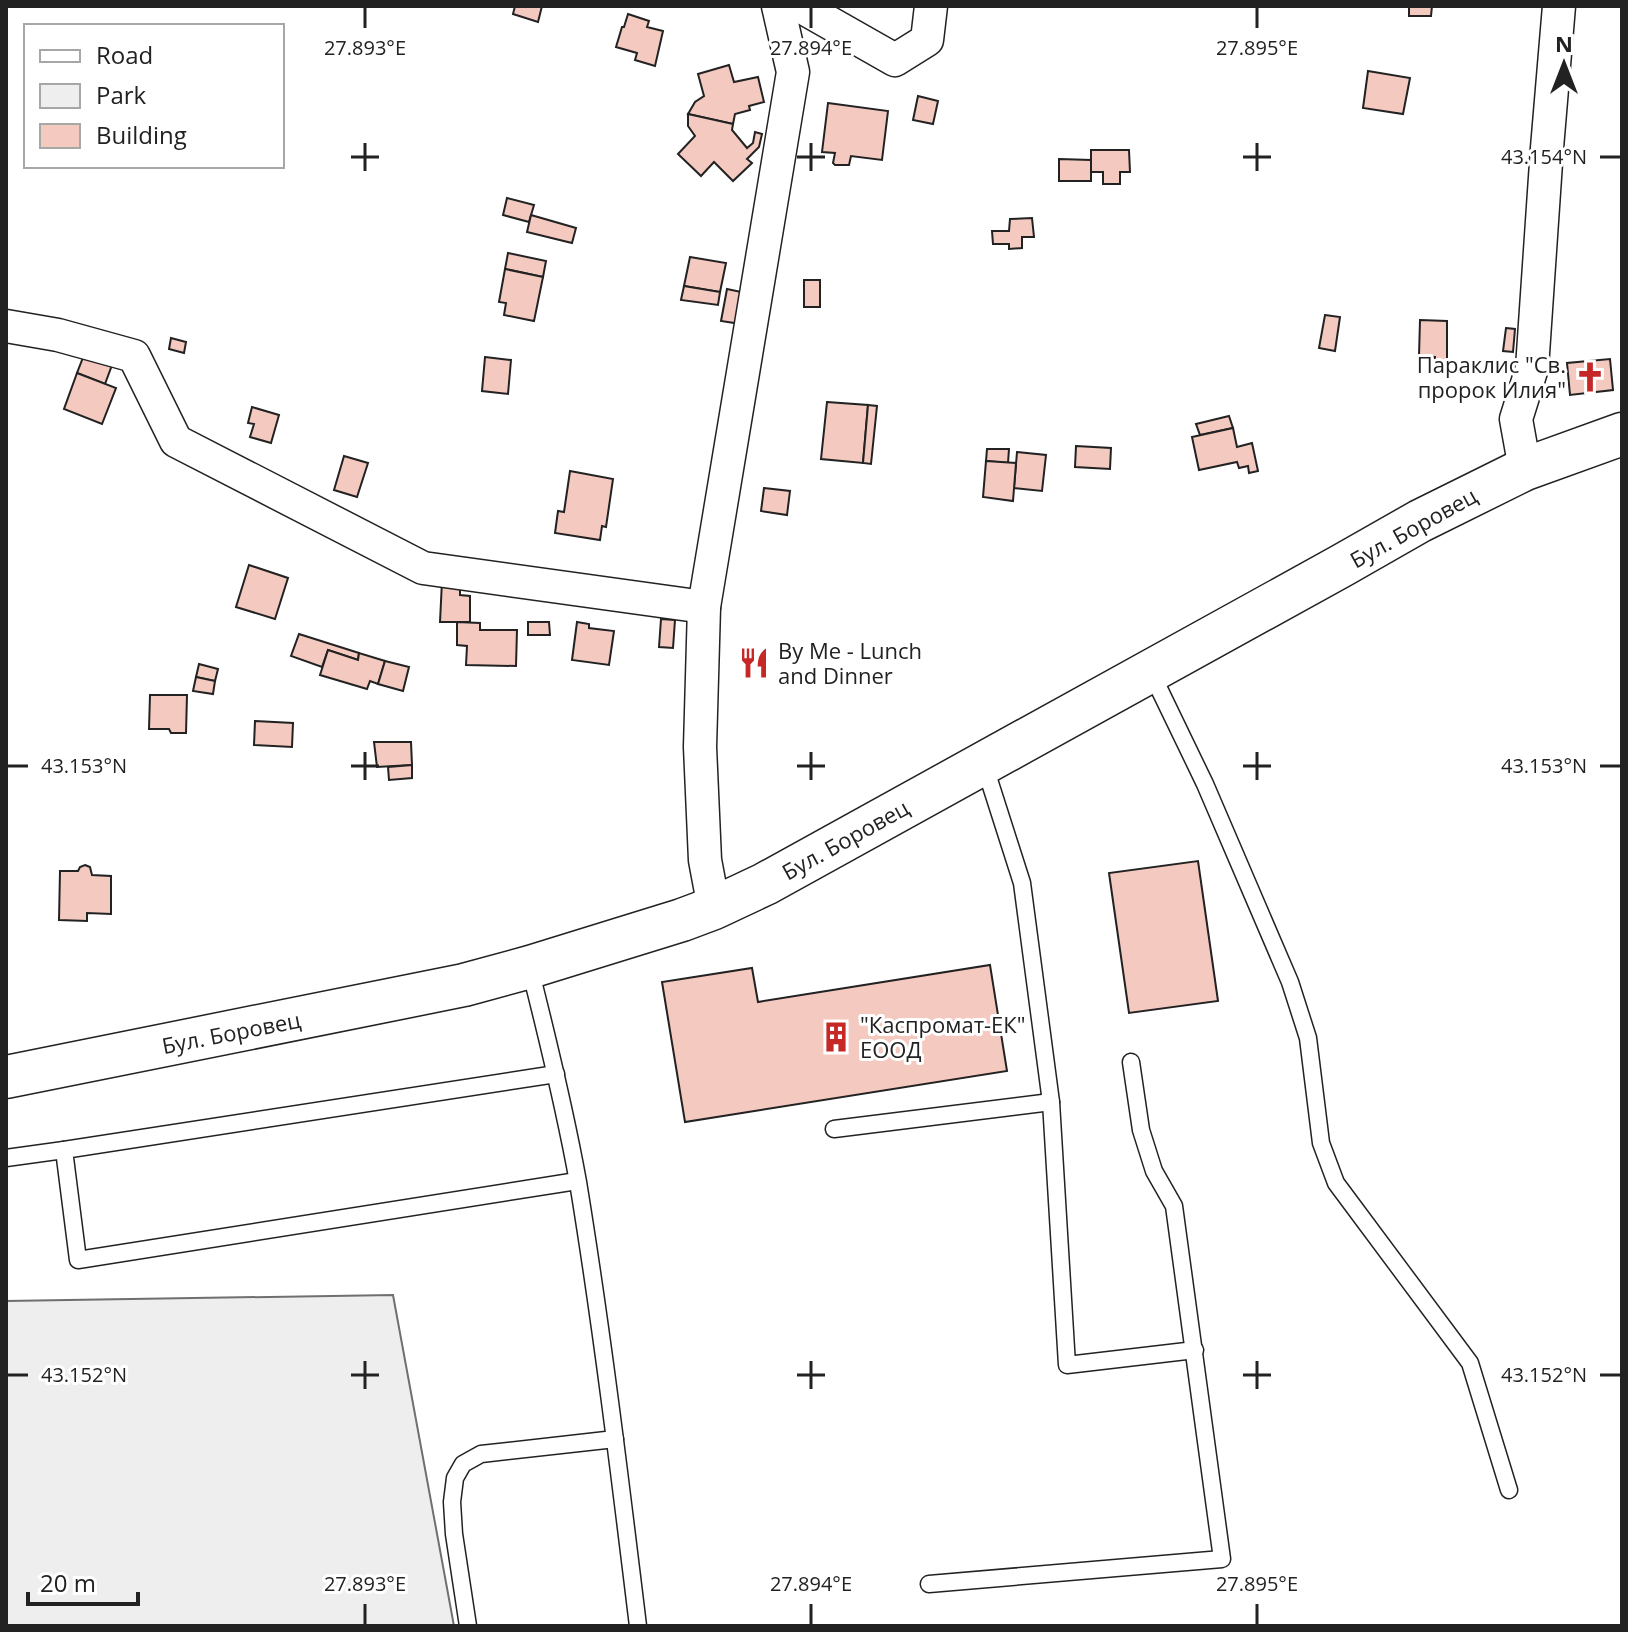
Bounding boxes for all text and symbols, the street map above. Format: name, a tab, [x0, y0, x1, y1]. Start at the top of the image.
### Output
legend	[24, 24, 284, 168]
north arrow	[1524, 24, 1604, 104]
text: N	[1555, 28, 1573, 58]
text: 27.893°E	[324, 34, 406, 61]
text: 27.894°E	[770, 34, 852, 61]
text: 27.895°E	[1216, 34, 1298, 61]
text: Road	[96, 38, 153, 71]
text: Park	[96, 78, 147, 111]
text: Building	[96, 118, 187, 151]
text: 43.154°N	[1501, 143, 1587, 170]
place label: Параклис "Св. пророк Илия"	[1417, 349, 1566, 404]
church icon: Параклис "Св. пророк Илия"	[1573, 360, 1607, 394]
street label: Бул. Боровец	[1344, 480, 1482, 574]
place label: By Me - Lunch and Dinner	[778, 635, 922, 690]
restaurant icon: By Me - Lunch and Dinner	[737, 646, 771, 680]
text: 43.153°N	[41, 752, 127, 779]
text: 43.153°N	[1501, 752, 1587, 779]
street label: Бул. Боровец	[776, 792, 914, 886]
street label: Бул. Боровец	[159, 1004, 303, 1060]
place label: "Каспромат-ЕК" ЕООД	[860, 1009, 1025, 1064]
building icon: "Каспромат-ЕК" ЕООД	[819, 1020, 853, 1054]
text: 43.152°N	[41, 1361, 127, 1388]
text: 43.152°N	[1501, 1361, 1587, 1388]
scale bar	[28, 1556, 138, 1606]
text: 20 m	[40, 1566, 96, 1599]
text: 27.893°E	[324, 1570, 406, 1597]
text: 27.894°E	[770, 1570, 852, 1597]
text: 27.895°E	[1216, 1570, 1298, 1597]

